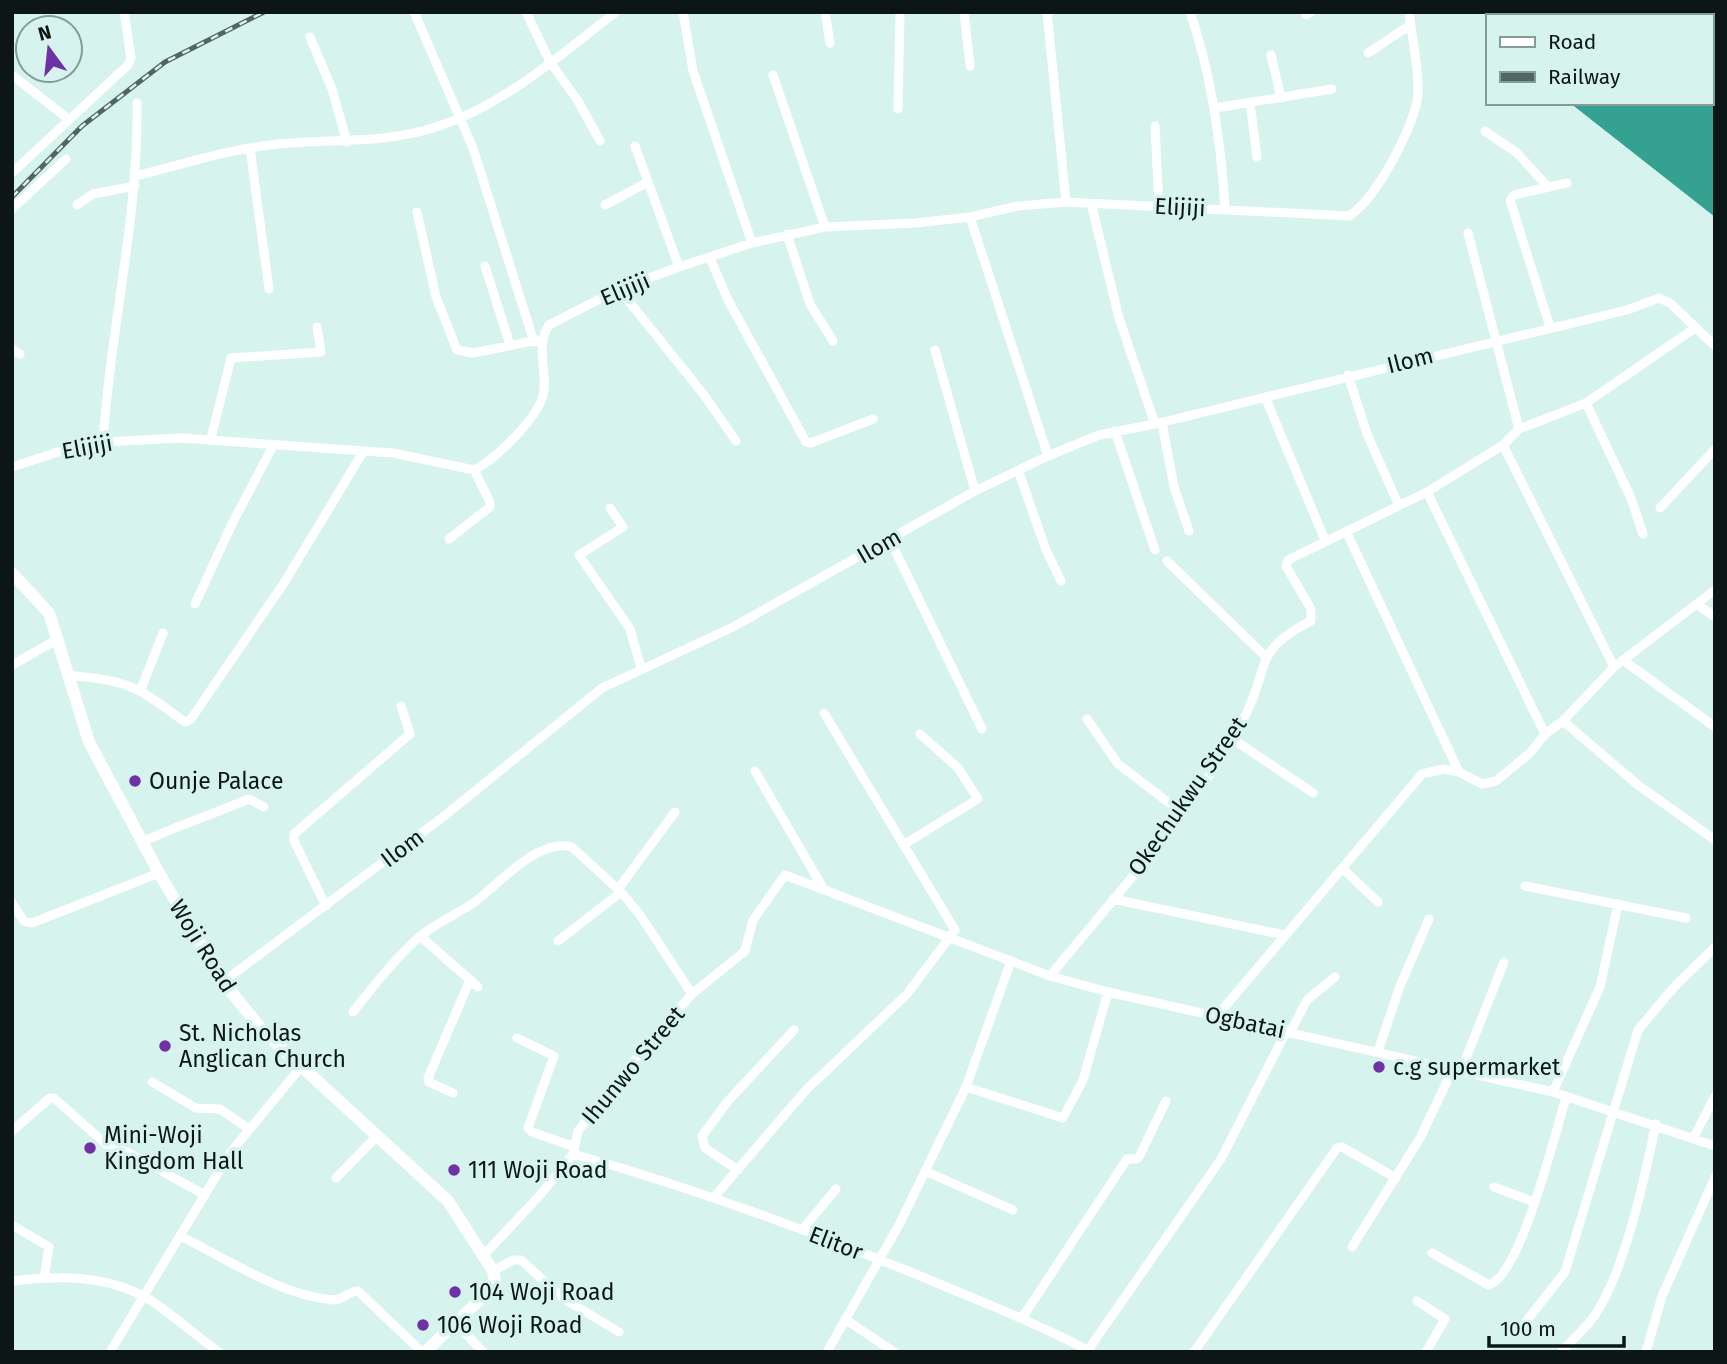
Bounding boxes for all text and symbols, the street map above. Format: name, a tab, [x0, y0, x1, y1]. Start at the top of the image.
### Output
north arrow	[14, 14, 84, 84]
legend	[1486, 14, 1713, 105]
text: N	[36, 20, 54, 46]
text: Road	[1548, 29, 1596, 55]
text: Railway	[1548, 64, 1621, 90]
street label: Elijiji	[1154, 192, 1206, 222]
street label: Elijiji	[596, 266, 654, 312]
street label: Ilom	[1384, 341, 1436, 379]
street label: Elijiji	[59, 429, 115, 465]
street label: Ilom	[852, 522, 906, 570]
street label: Okechukwu Street	[1122, 710, 1253, 881]
place label: Ounje Palace	[149, 767, 283, 795]
marker: Ounje Palace	[127, 773, 143, 789]
street label: Ilom	[375, 823, 429, 873]
street label: Woji Road	[164, 894, 242, 998]
street label: Ihunwo Street	[575, 1000, 691, 1130]
street label: Ogbatai	[1202, 1000, 1288, 1044]
place label: St. Nicholas Anglican Church	[179, 1019, 346, 1073]
marker: St. Nicholas Anglican Church	[157, 1038, 173, 1054]
place label: c.g supermarket	[1393, 1053, 1561, 1081]
marker: c.g supermarket	[1371, 1059, 1387, 1075]
place label: Mini-Woji Kingdom Hall	[104, 1121, 244, 1175]
marker: Mini-Woji Kingdom Hall	[82, 1140, 98, 1156]
place label: 111 Woji Road	[468, 1156, 608, 1184]
marker: 111 Woji Road	[446, 1162, 462, 1178]
street label: Elitor	[805, 1220, 867, 1266]
place label: 104 Woji Road	[469, 1278, 614, 1306]
marker: 104 Woji Road	[447, 1284, 463, 1300]
scale bar	[1489, 1304, 1624, 1348]
place label: 106 Woji Road	[437, 1311, 582, 1339]
text: 100 m	[1500, 1316, 1556, 1342]
marker: 106 Woji Road	[415, 1317, 431, 1333]

